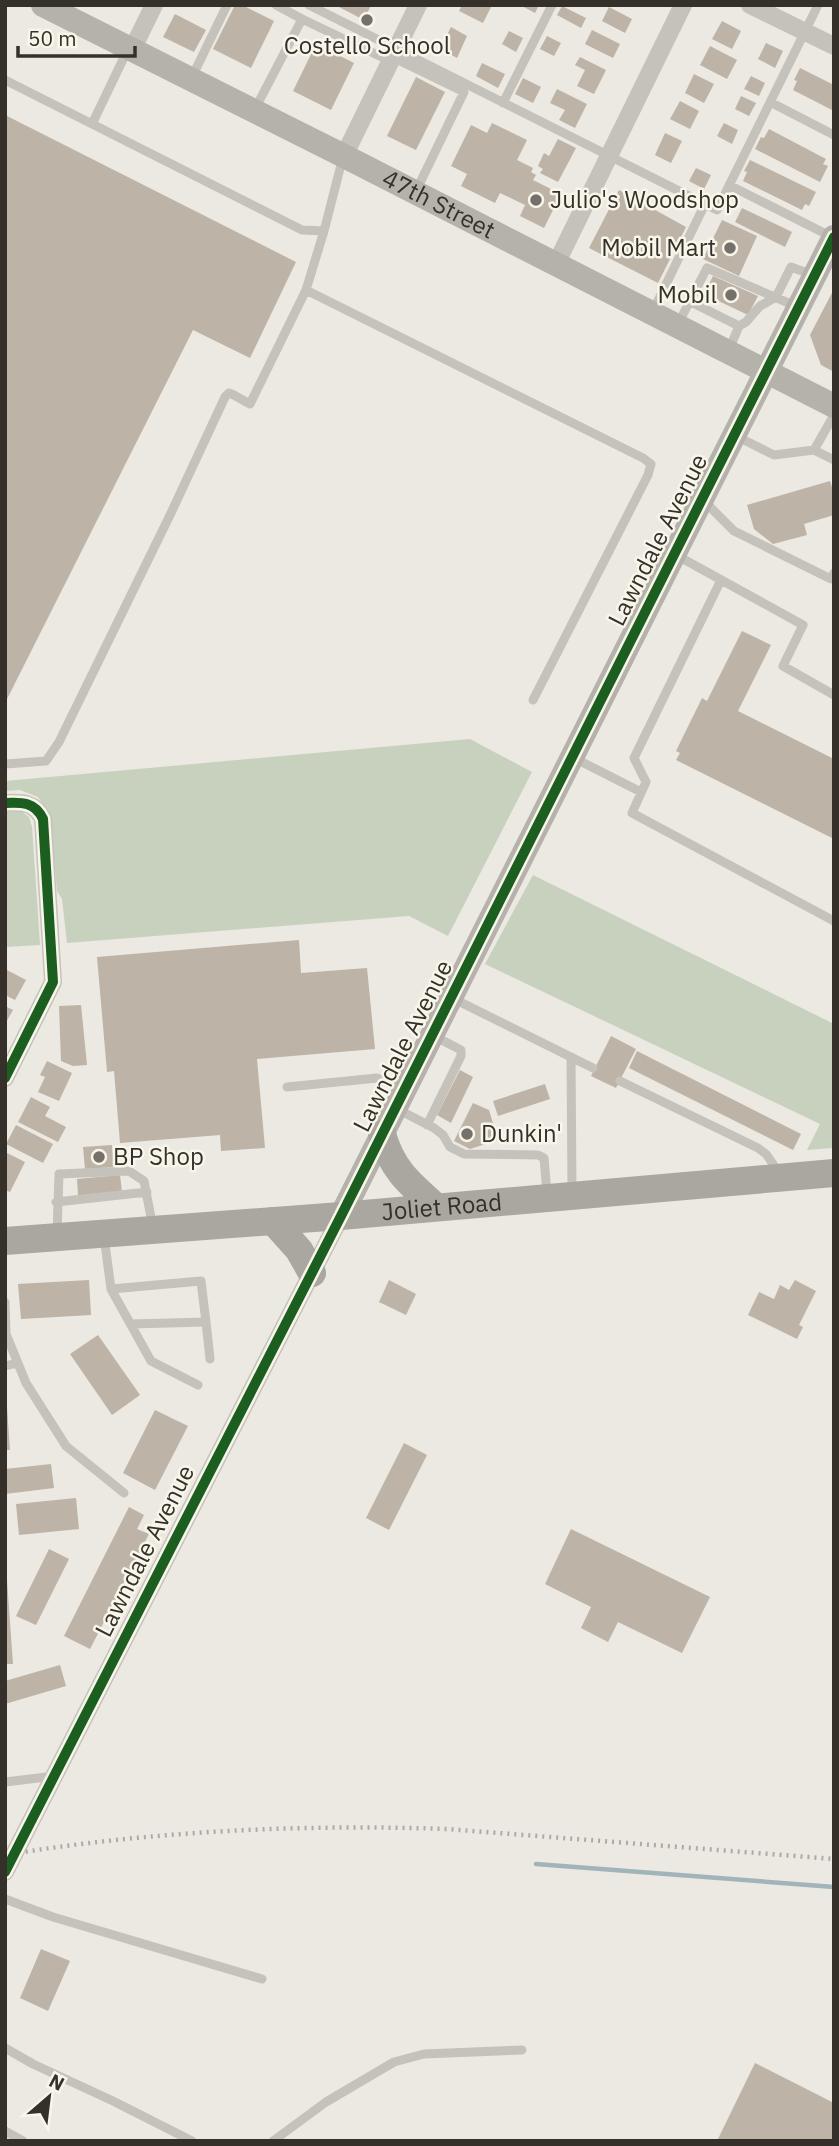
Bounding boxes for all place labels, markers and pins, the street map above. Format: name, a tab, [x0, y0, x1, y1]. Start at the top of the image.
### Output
marker: Costello School	[359, 12, 375, 28]
place label: Costello School	[284, 29, 450, 61]
place label: Julio's Woodshop	[550, 183, 739, 215]
marker: Julio's Woodshop	[528, 192, 544, 208]
place label: Mobil Mart	[601, 231, 716, 263]
marker: Mobil Mart	[722, 240, 738, 256]
place label: Mobil	[658, 278, 717, 310]
marker: Mobil	[723, 287, 739, 303]
place label: Dunkin'	[481, 1117, 562, 1149]
marker: Dunkin'	[459, 1126, 475, 1142]
place label: BP Shop	[113, 1140, 204, 1172]
marker: BP Shop	[91, 1149, 107, 1165]

